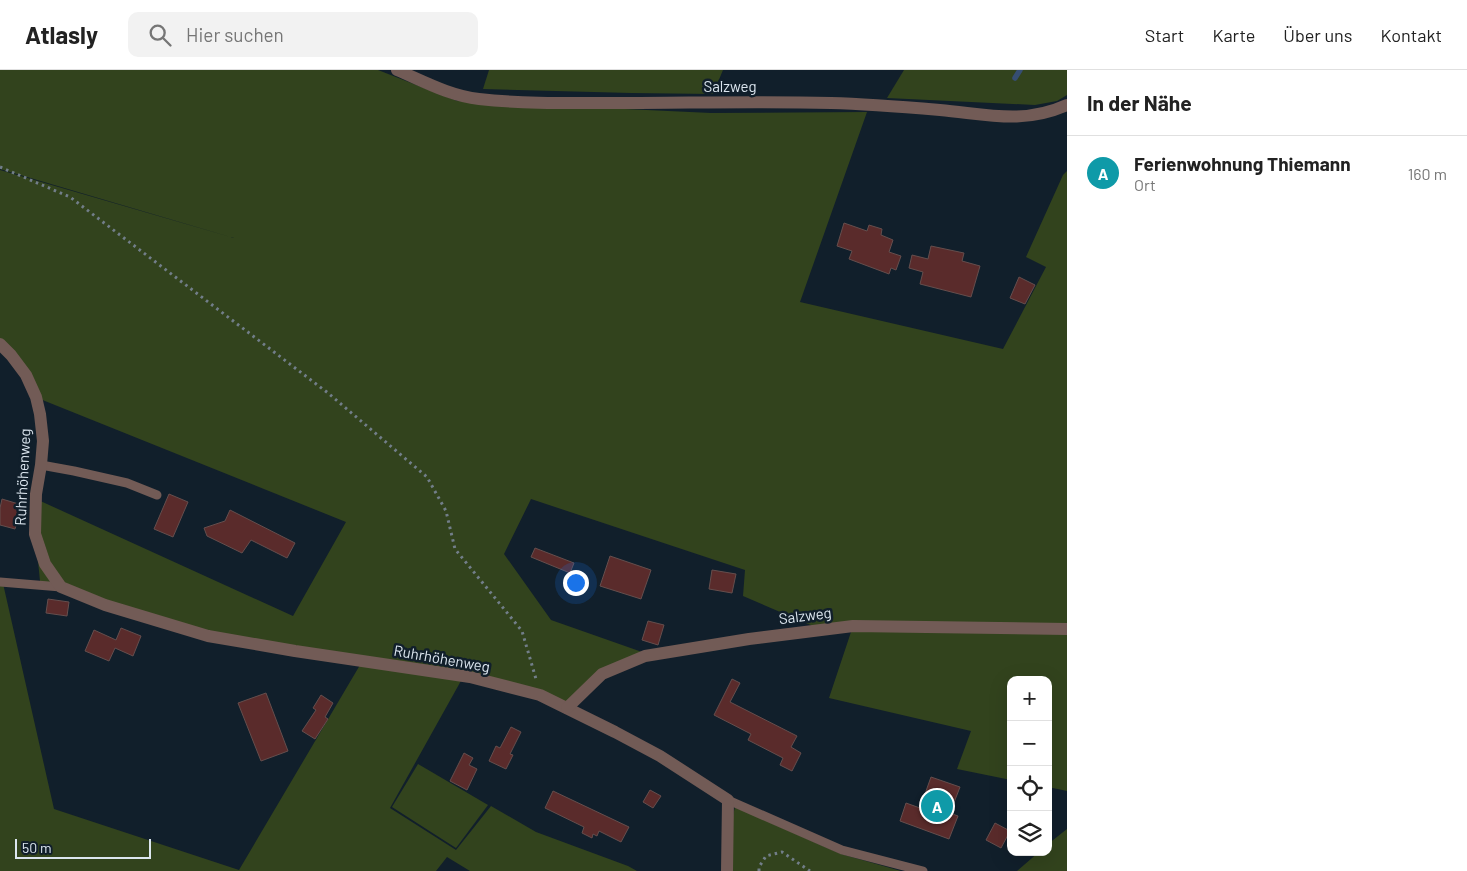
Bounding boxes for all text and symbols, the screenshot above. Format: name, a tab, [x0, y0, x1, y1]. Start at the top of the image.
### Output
search box	[128, 12, 478, 57]
text: Atlasly	[25, 20, 98, 49]
icon: search	[146, 21, 174, 49]
text: Hier suchen	[186, 23, 284, 46]
text: Start	[1145, 24, 1184, 46]
text: Karte	[1212, 24, 1255, 46]
text: Über uns	[1283, 24, 1352, 46]
text: Kontakt	[1380, 24, 1442, 46]
street label: Salzweg	[703, 77, 757, 95]
text: In der Nähe	[1087, 90, 1192, 115]
text: Ferienwohnung Thiemann	[1134, 152, 1351, 175]
text: A	[1098, 164, 1108, 183]
text: 160 m	[1408, 164, 1447, 183]
text: Ort	[1134, 175, 1156, 194]
street label: Ruhrhöhenweg	[10, 428, 34, 526]
your location	[563, 570, 589, 596]
street label: Salzweg	[778, 603, 832, 627]
street label: Ruhrhöhenweg	[393, 641, 491, 675]
map controls	[1007, 676, 1052, 856]
button: +	[1007, 676, 1052, 721]
button: −	[1007, 721, 1052, 766]
button: locate	[1007, 766, 1052, 811]
pin: A	[921, 787, 953, 825]
button: layers	[1007, 811, 1052, 856]
scale bar	[15, 836, 151, 859]
text: 50 m	[22, 839, 51, 856]

